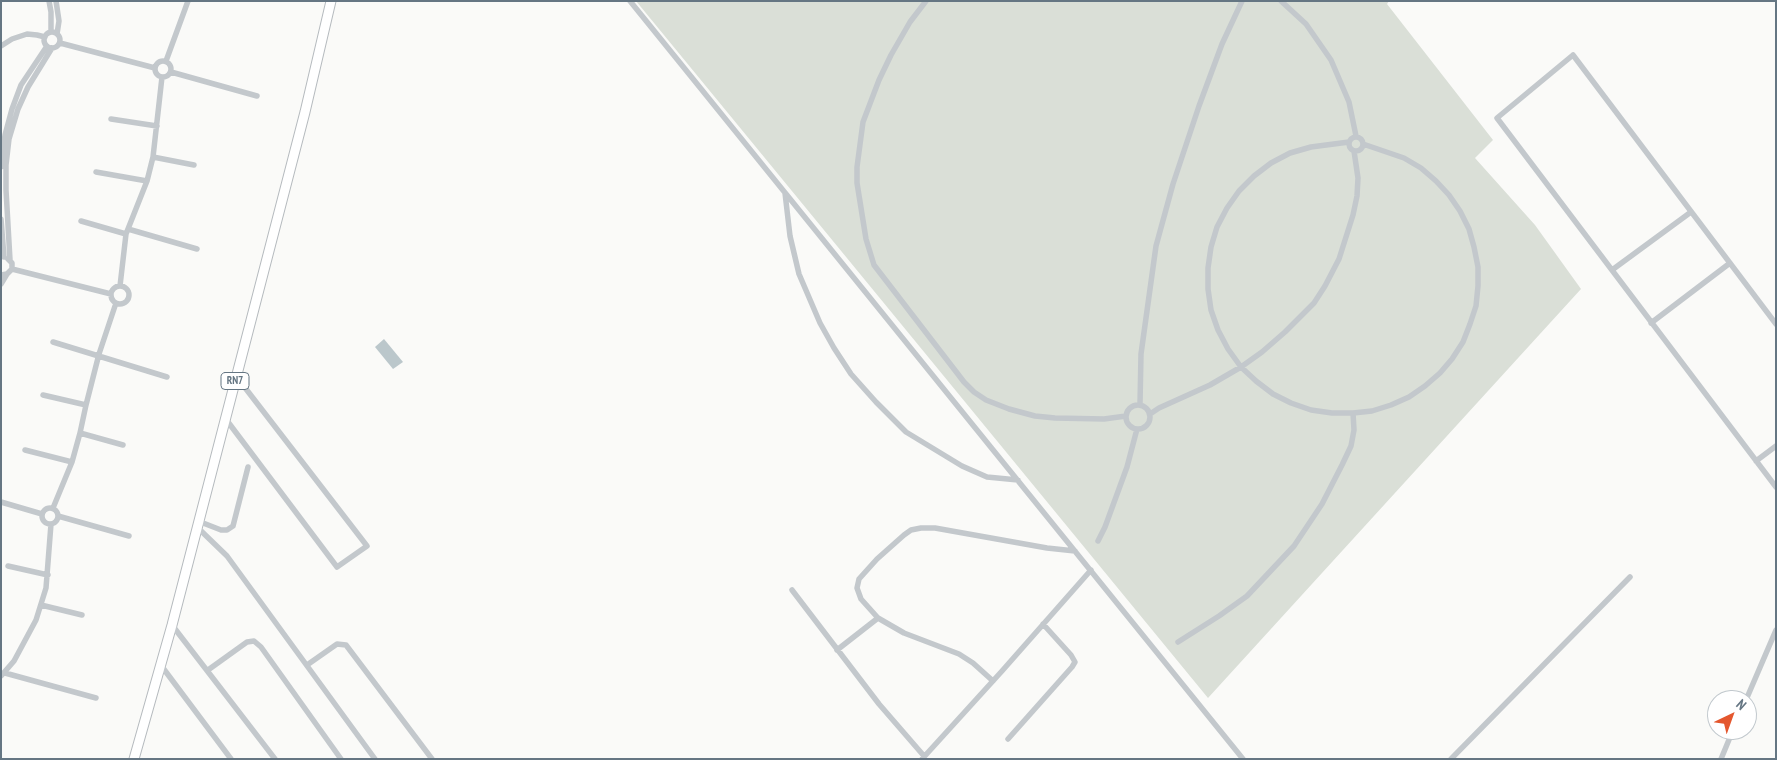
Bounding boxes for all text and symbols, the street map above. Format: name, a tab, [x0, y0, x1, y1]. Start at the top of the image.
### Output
road number: RN7	[221, 372, 249, 390]
north arrow	[1707, 690, 1757, 740]
text: N	[1733, 695, 1750, 714]

